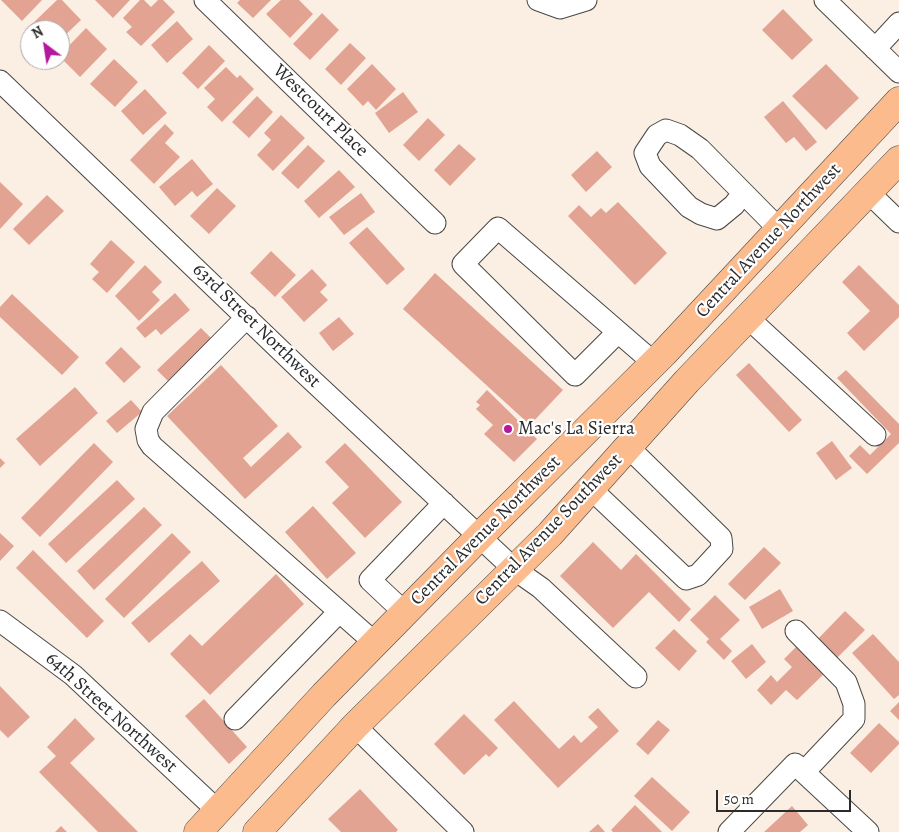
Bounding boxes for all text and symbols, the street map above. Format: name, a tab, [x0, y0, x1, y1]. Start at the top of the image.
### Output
north arrow	[20, 20, 70, 70]
text: N	[28, 22, 47, 43]
street label: Westcourt Place	[268, 60, 372, 162]
street label: Central Avenue Northwest	[691, 159, 847, 323]
street label: 63rd Street Northwest	[187, 259, 325, 393]
place label: Mac's La Sierra	[518, 418, 635, 440]
marker: Mac's La Sierra	[502, 423, 514, 435]
street label: Central Avenue Southwest	[471, 449, 627, 611]
street label: Central Avenue Northwest	[406, 451, 566, 611]
street label: 64th Street Northwest	[40, 648, 182, 778]
scale bar	[719, 780, 854, 812]
text: 50 m	[724, 789, 754, 809]

